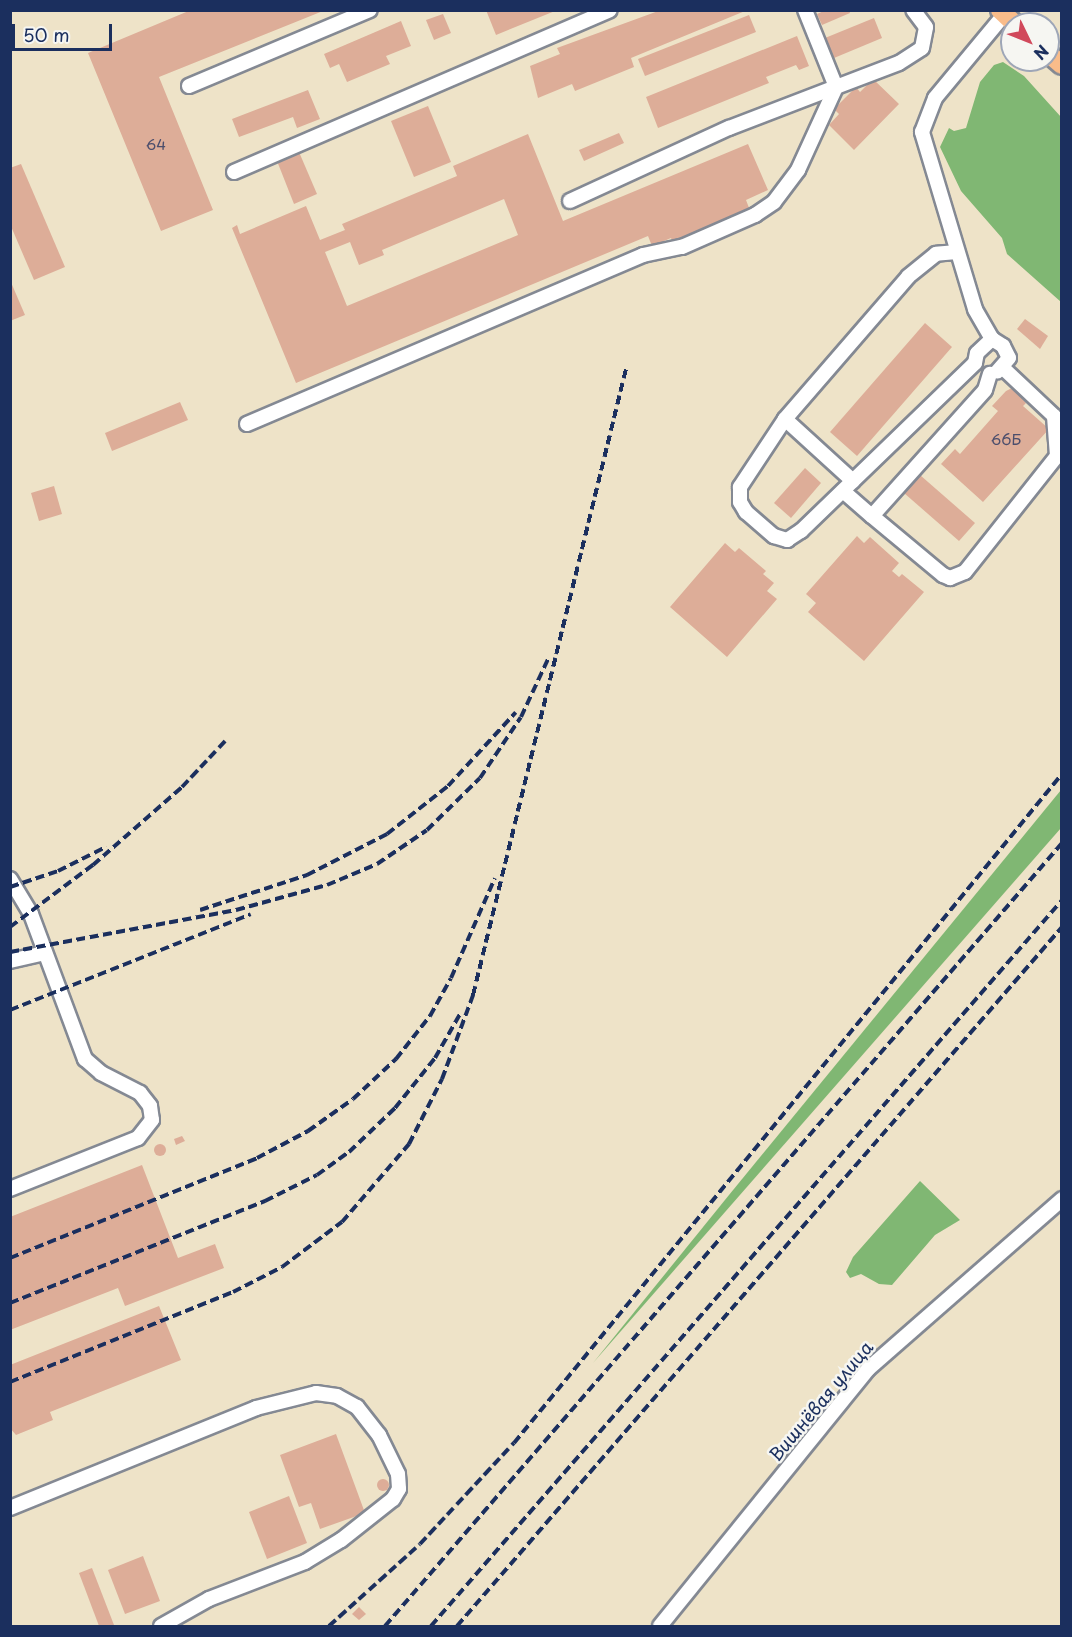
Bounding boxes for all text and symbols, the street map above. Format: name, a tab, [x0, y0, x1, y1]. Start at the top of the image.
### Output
scale bar	[15, 12, 116, 50]
north arrow	[1000, 12, 1060, 72]
text: 50 m	[23, 21, 70, 48]
text: N	[1029, 40, 1055, 66]
house number: 64	[146, 135, 166, 153]
house number: 66Б	[991, 430, 1021, 448]
street label: Вишнёвая улица	[764, 1336, 878, 1466]

